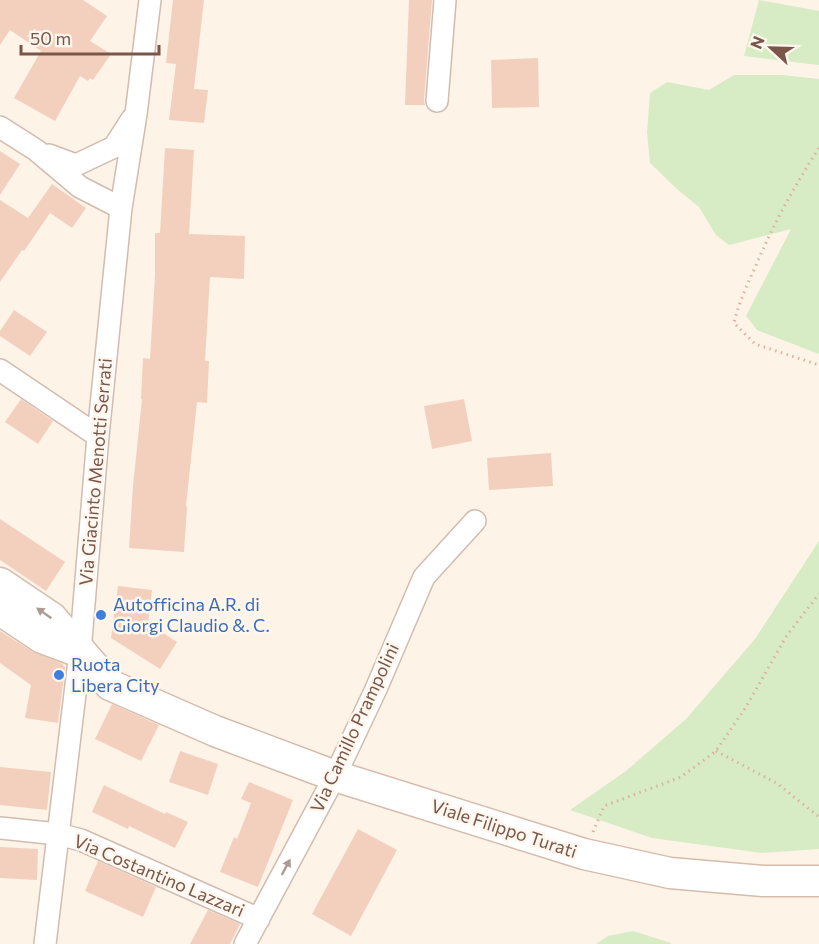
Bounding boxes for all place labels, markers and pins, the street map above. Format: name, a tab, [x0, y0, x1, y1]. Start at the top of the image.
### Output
place label: Autofficina A.R. di Giorgi Claudio &. C.	[113, 593, 270, 636]
marker: Autofficina A.R. di Giorgi Claudio &. C.	[94, 608, 108, 622]
place label: Ruota Libera City	[71, 653, 160, 696]
marker: Ruota Libera City	[52, 668, 66, 682]

